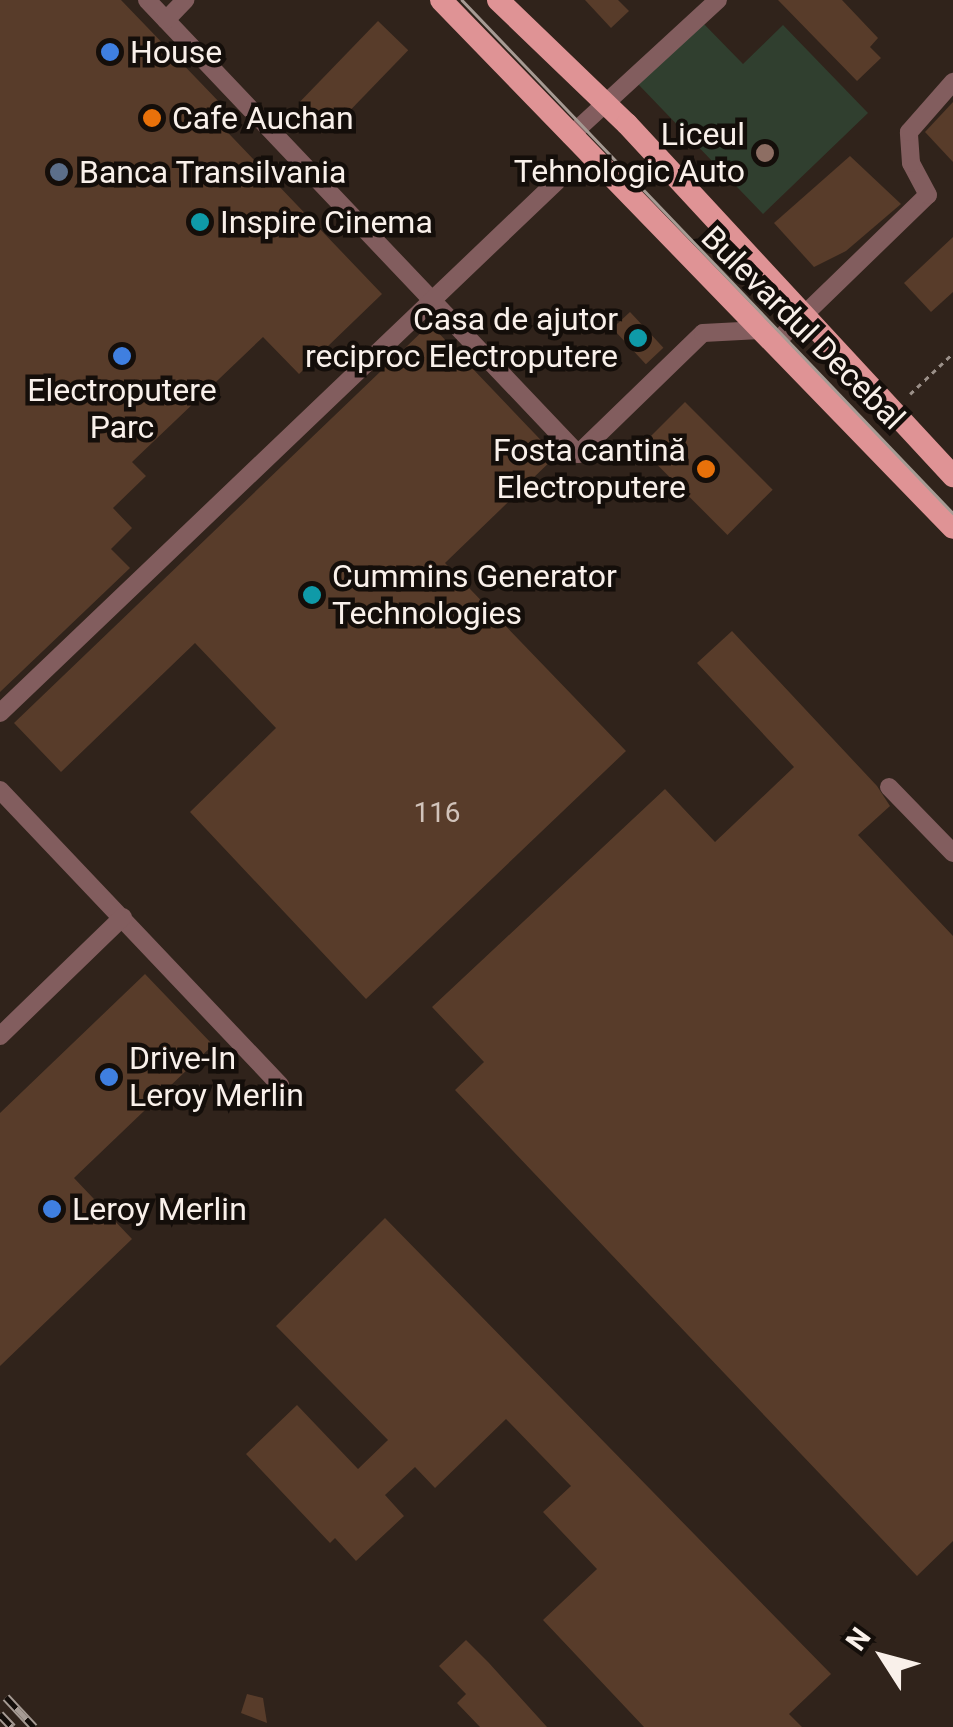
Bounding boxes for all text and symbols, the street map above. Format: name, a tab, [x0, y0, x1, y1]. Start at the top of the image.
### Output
place label: House	[130, 33, 222, 71]
marker: House	[99, 41, 121, 63]
place label: Cafe Auchan	[172, 99, 354, 137]
marker: Cafe Auchan	[141, 107, 163, 129]
place label: Liceul Tehnologic Auto	[514, 116, 745, 191]
marker: Liceul Tehnologic Auto	[754, 142, 776, 164]
place label: Banca Transilvania	[79, 153, 347, 191]
marker: Banca Transilvania	[48, 161, 70, 183]
place label: Inspire Cinema	[220, 203, 433, 241]
marker: Inspire Cinema	[189, 211, 211, 233]
street label: Bulevardul Decebal	[693, 218, 913, 438]
place label: Casa de ajutor reciproc Electroputere	[305, 301, 618, 376]
marker: Casa de ajutor reciproc Electroputere	[627, 327, 649, 349]
marker: Electroputere Parc	[111, 345, 133, 367]
place label: Electroputere Parc	[27, 372, 217, 447]
place label: Fosta cantină Electroputere	[493, 432, 686, 507]
marker: Fosta cantină Electroputere	[695, 458, 717, 480]
place label: Cummins Generator Technologies	[332, 558, 617, 633]
marker: Cummins Generator Technologies	[301, 584, 323, 606]
house number: 116	[413, 796, 461, 830]
place label: Drive-In Leroy Merlin	[129, 1040, 304, 1115]
marker: Drive-In Leroy Merlin	[98, 1066, 120, 1088]
place label: Leroy Merlin	[72, 1190, 247, 1228]
marker: Leroy Merlin	[41, 1198, 63, 1220]
north arrow	[833, 1607, 933, 1707]
text: N	[839, 1621, 877, 1657]

